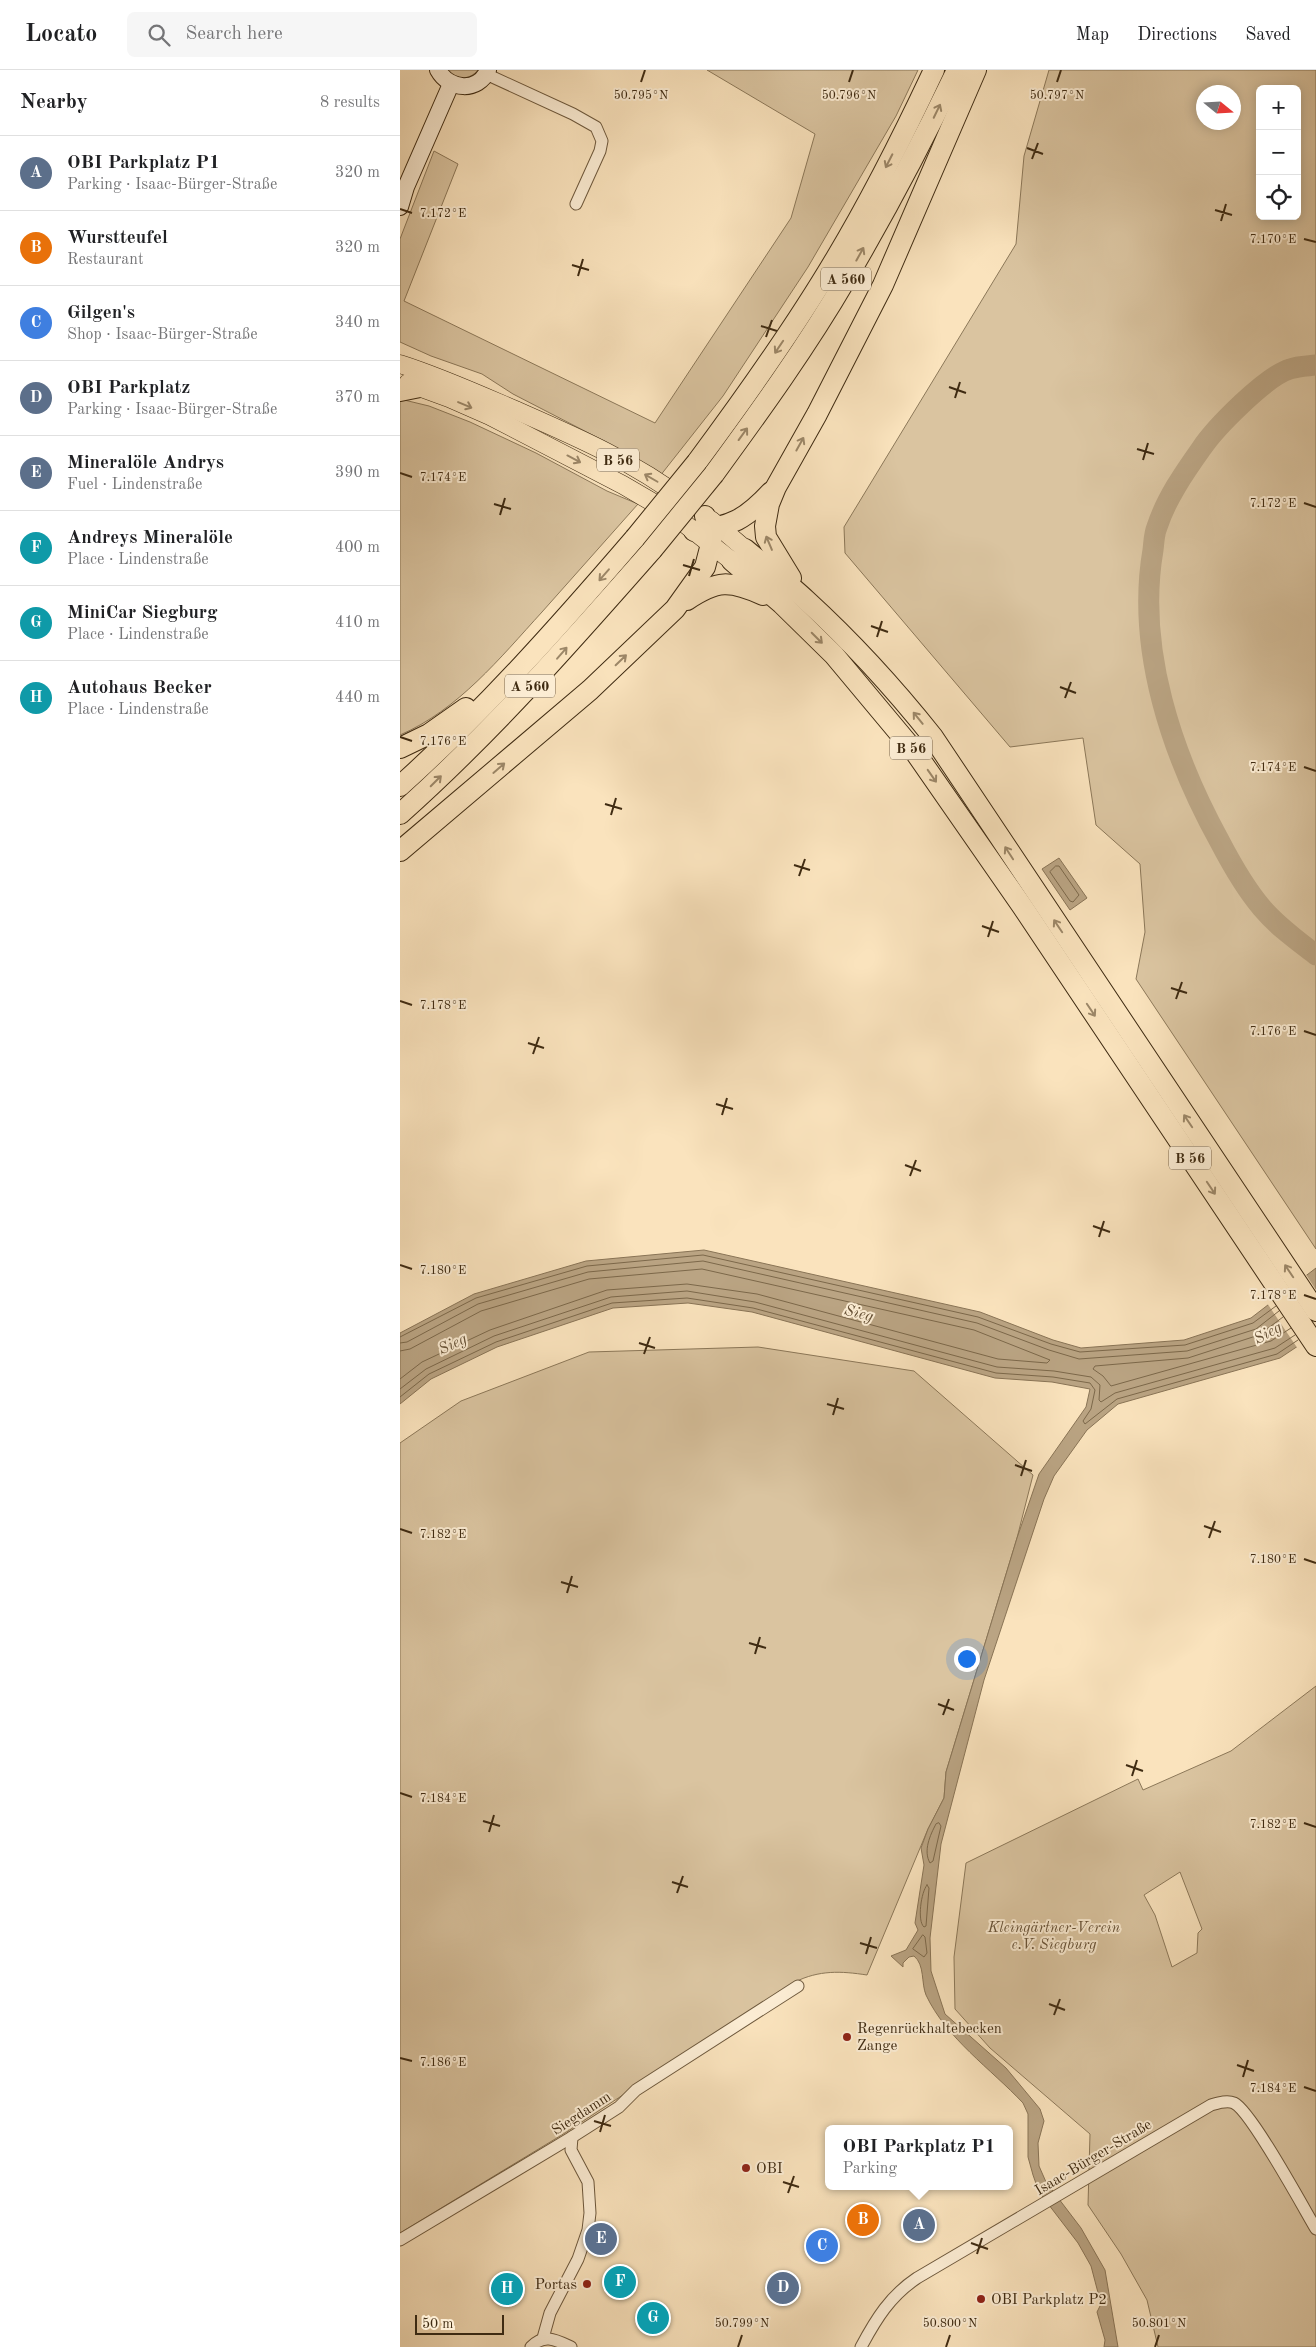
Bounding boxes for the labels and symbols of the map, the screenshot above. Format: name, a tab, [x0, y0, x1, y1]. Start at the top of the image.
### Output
north arrow	[1196, 85, 1241, 130]
text: 50.795°N	[614, 89, 668, 102]
text: 50.796°N	[822, 89, 876, 102]
text: 50.797°N	[1030, 89, 1084, 102]
one-way arrow	[933, 104, 942, 119]
one-way arrow	[884, 153, 894, 168]
text: 7.172°E	[420, 208, 466, 220]
text: 7.170°E	[1250, 234, 1296, 246]
one-way arrow	[855, 247, 865, 262]
road number: A 560	[821, 268, 871, 290]
one-way arrow	[774, 339, 784, 353]
one-way arrow	[457, 400, 472, 410]
one-way arrow	[737, 428, 748, 442]
one-way arrow	[795, 437, 805, 452]
road number: B 56	[597, 448, 639, 472]
one-way arrow	[567, 454, 582, 464]
text: 7.174°E	[420, 472, 466, 484]
one-way arrow	[644, 473, 659, 483]
text: 7.172°E	[1250, 498, 1296, 510]
one-way arrow	[764, 536, 773, 551]
one-way arrow	[598, 568, 609, 581]
one-way arrow	[810, 632, 822, 644]
one-way arrow	[556, 646, 568, 659]
one-way arrow	[614, 654, 627, 666]
road number: A 560	[505, 674, 555, 698]
one-way arrow	[912, 712, 923, 725]
text: 7.176°E	[420, 736, 466, 748]
road number: B 56	[890, 736, 932, 760]
one-way arrow	[493, 762, 506, 774]
text: 7.174°E	[1250, 762, 1296, 774]
one-way arrow	[927, 769, 937, 783]
one-way arrow	[430, 775, 442, 788]
one-way arrow	[1004, 846, 1014, 860]
one-way arrow	[1053, 919, 1063, 933]
text: 7.178°E	[420, 1000, 466, 1012]
one-way arrow	[1086, 1002, 1096, 1016]
text: 7.176°E	[1250, 1026, 1296, 1038]
one-way arrow	[1183, 1115, 1193, 1129]
road number: B 56	[1169, 1146, 1211, 1170]
one-way arrow	[1206, 1181, 1216, 1195]
one-way arrow	[1284, 1264, 1294, 1278]
text: 7.180°E	[420, 1265, 466, 1277]
text: 7.178°E	[1250, 1290, 1296, 1302]
water label: Sieg	[842, 1303, 875, 1325]
water label: Sieg	[1251, 1319, 1285, 1348]
water label: Sieg	[436, 1331, 470, 1358]
text: 7.182°E	[420, 1529, 466, 1541]
text: 7.180°E	[1250, 1554, 1296, 1566]
your location	[954, 1646, 980, 1672]
text: 7.184°E	[420, 1793, 466, 1805]
text: 7.182°E	[1250, 1819, 1296, 1831]
park label: Kleingärtner-Verein e.V. Siegburg	[987, 1921, 1121, 1953]
place label: Regenrückhaltebecken Zange	[857, 2022, 1002, 2054]
marker: Regenrückhaltebecken Zange	[841, 2031, 853, 2043]
text: 7.186°E	[420, 2057, 466, 2069]
text: 7.184°E	[1250, 2083, 1296, 2095]
street label: Siegdamm	[549, 2090, 614, 2139]
street label: Isaac-Bürger-Straße	[1033, 2117, 1155, 2199]
marker: OBI	[740, 2162, 752, 2174]
place label: OBI	[756, 2162, 783, 2177]
pin: B	[847, 2201, 879, 2239]
pin: A	[903, 2206, 935, 2244]
pin: E	[585, 2220, 617, 2258]
pin: C	[806, 2227, 838, 2265]
pin: F	[604, 2263, 636, 2301]
pin: D	[767, 2269, 799, 2307]
pin: H	[491, 2270, 523, 2308]
place label: Portas	[535, 2278, 577, 2293]
marker: Portas	[581, 2278, 593, 2290]
marker: OBI Parkplatz P2	[975, 2293, 987, 2305]
place label: OBI Parkplatz P2	[991, 2293, 1107, 2308]
pin: G	[637, 2299, 669, 2337]
scale bar	[415, 2312, 504, 2335]
text: 50.799°N	[715, 2317, 769, 2330]
text: 50.800°N	[923, 2317, 977, 2330]
text: 50.801°N	[1132, 2317, 1186, 2330]

